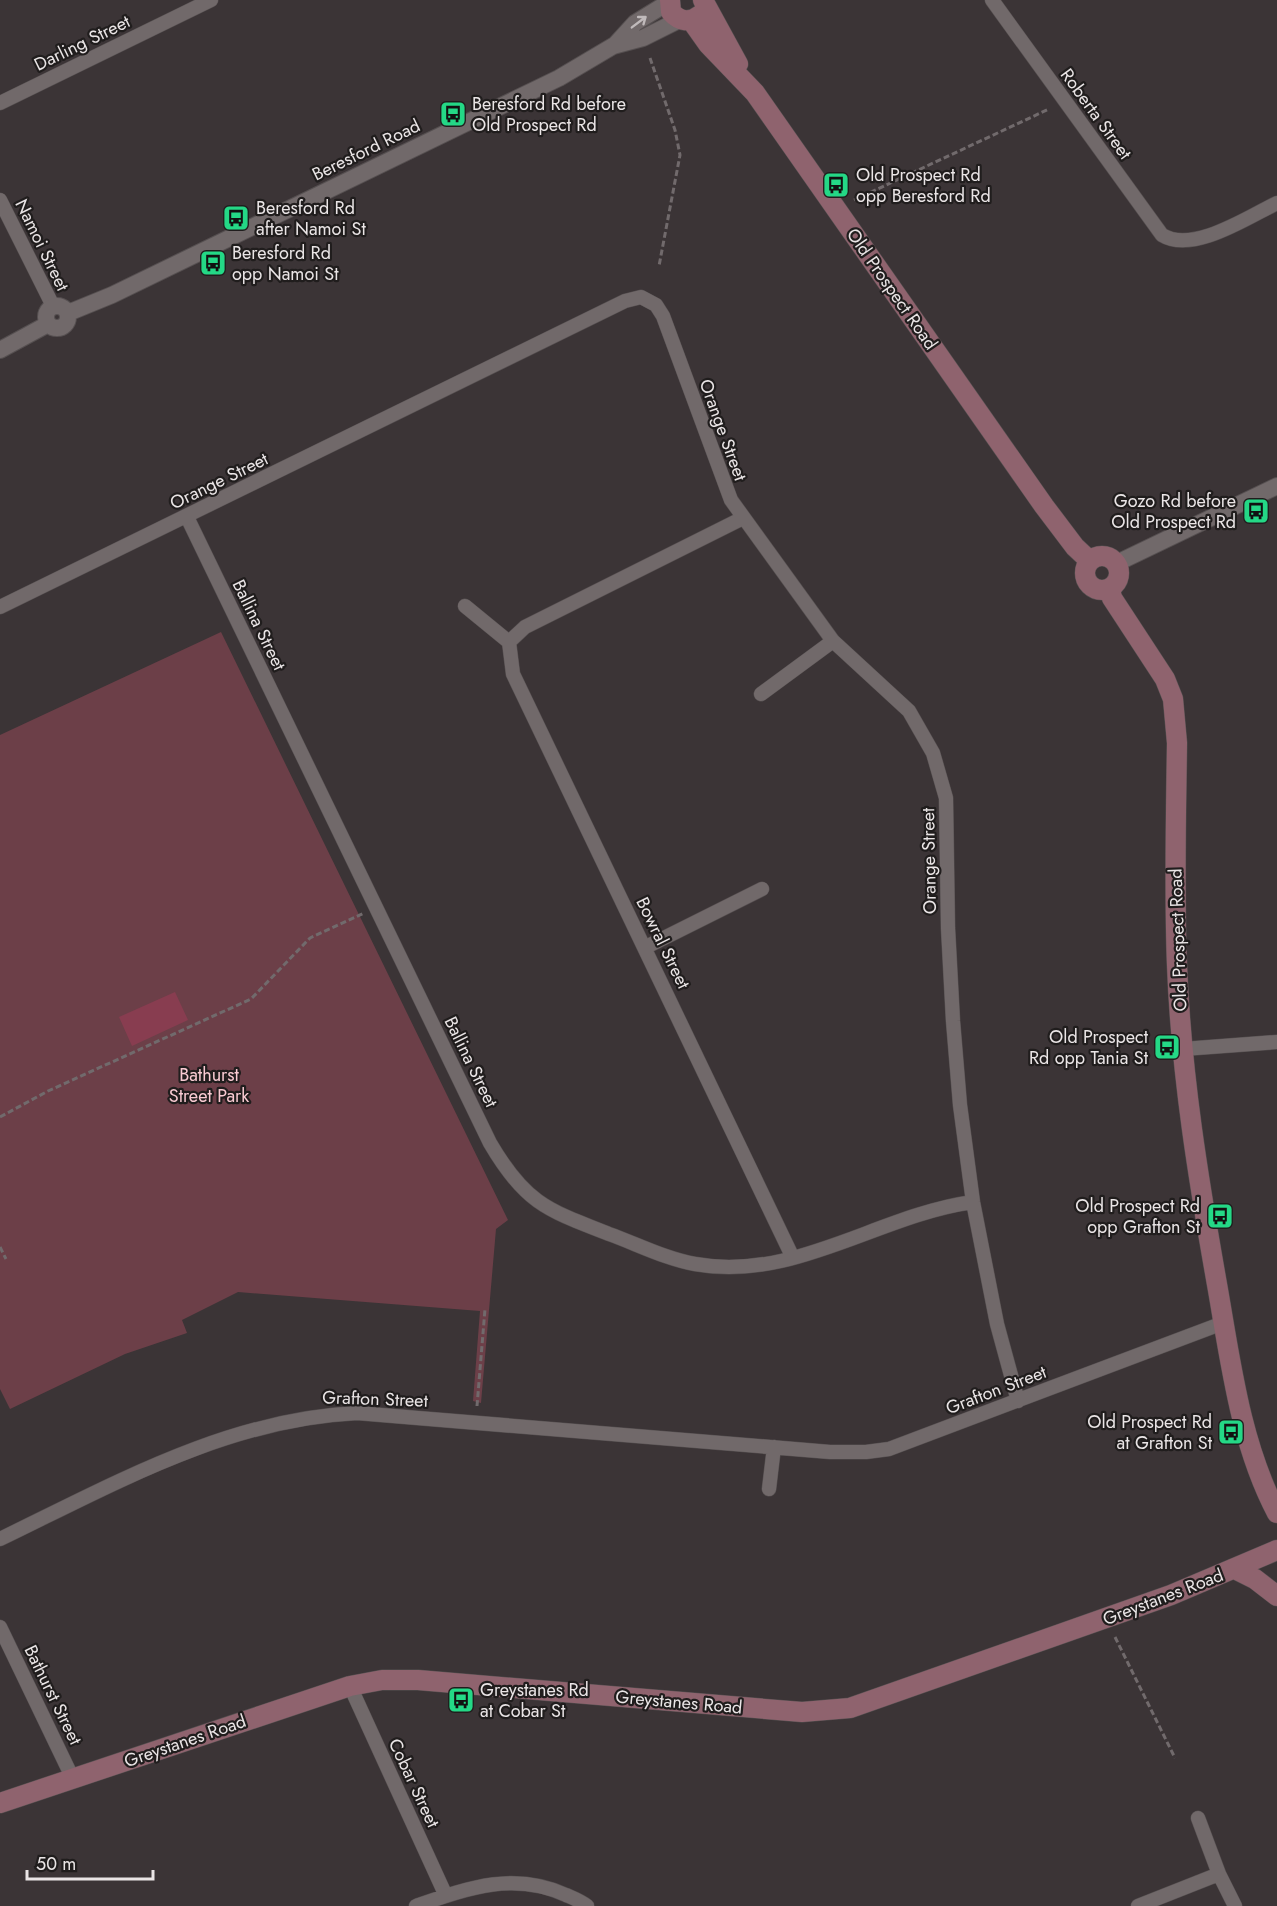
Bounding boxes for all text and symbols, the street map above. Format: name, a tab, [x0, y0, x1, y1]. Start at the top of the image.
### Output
street label: Darling Street	[30, 8, 135, 77]
one-way arrow	[631, 15, 647, 28]
street label: Roberta Street	[1054, 63, 1138, 165]
place label: Beresford Rd before Old Prospect Rd	[472, 91, 626, 138]
bus stop icon: Beresford Rd before Old Prospect Rd	[438, 99, 468, 129]
street label: Beresford Road	[308, 113, 424, 187]
place label: Old Prospect Rd opp Beresford Rd	[856, 162, 991, 209]
bus stop icon: Old Prospect Rd opp Beresford Rd	[821, 170, 851, 200]
street label: Namoi Street	[9, 195, 76, 296]
place label: Beresford Rd after Namoi St	[256, 195, 366, 242]
bus stop icon: Beresford Rd after Namoi St	[221, 203, 251, 233]
street label: Old Prospect Road	[840, 223, 944, 355]
place label: Beresford Rd opp Namoi St	[232, 240, 339, 287]
bus stop icon: Beresford Rd opp Namoi St	[198, 248, 228, 278]
street label: Orange Street	[693, 376, 754, 485]
street label: Orange Street	[165, 446, 273, 516]
place label: Gozo Rd before Old Prospect Rd	[1111, 488, 1236, 535]
bus stop icon: Gozo Rd before Old Prospect Rd	[1241, 496, 1271, 526]
street label: Ballina Street	[226, 575, 292, 675]
street label: Orange Street	[915, 807, 943, 914]
street label: Old Prospect Road	[1163, 868, 1193, 1012]
street label: Bowral Street	[630, 893, 697, 994]
street label: Ballina Street	[438, 1012, 504, 1112]
place label: Old Prospect Rd opp Tania St	[1029, 1024, 1149, 1071]
bus stop icon: Old Prospect Rd opp Tania St	[1152, 1032, 1182, 1062]
park label: Bathurst Street Park	[169, 1062, 249, 1109]
place label: Old Prospect Rd opp Grafton St	[1075, 1193, 1201, 1240]
bus stop icon: Old Prospect Rd opp Grafton St	[1205, 1201, 1235, 1231]
street label: Grafton Street	[942, 1359, 1051, 1421]
street label: Grafton Street	[322, 1384, 429, 1414]
place label: Old Prospect Rd at Grafton St	[1087, 1409, 1213, 1456]
bus stop icon: Old Prospect Rd at Grafton St	[1216, 1417, 1246, 1447]
street label: Greystanes Road	[1099, 1562, 1227, 1632]
street label: Bathurst Street	[18, 1641, 89, 1750]
place label: Greystanes Rd at Cobar St	[480, 1677, 589, 1724]
street label: Greystanes Road	[614, 1684, 744, 1720]
bus stop icon: Greystanes Rd at Cobar St	[446, 1685, 476, 1715]
street label: Greystanes Road	[121, 1708, 249, 1774]
street label: Cobar Street	[382, 1734, 446, 1832]
scale bar	[27, 1843, 153, 1881]
text: 50 m	[36, 1851, 76, 1877]

